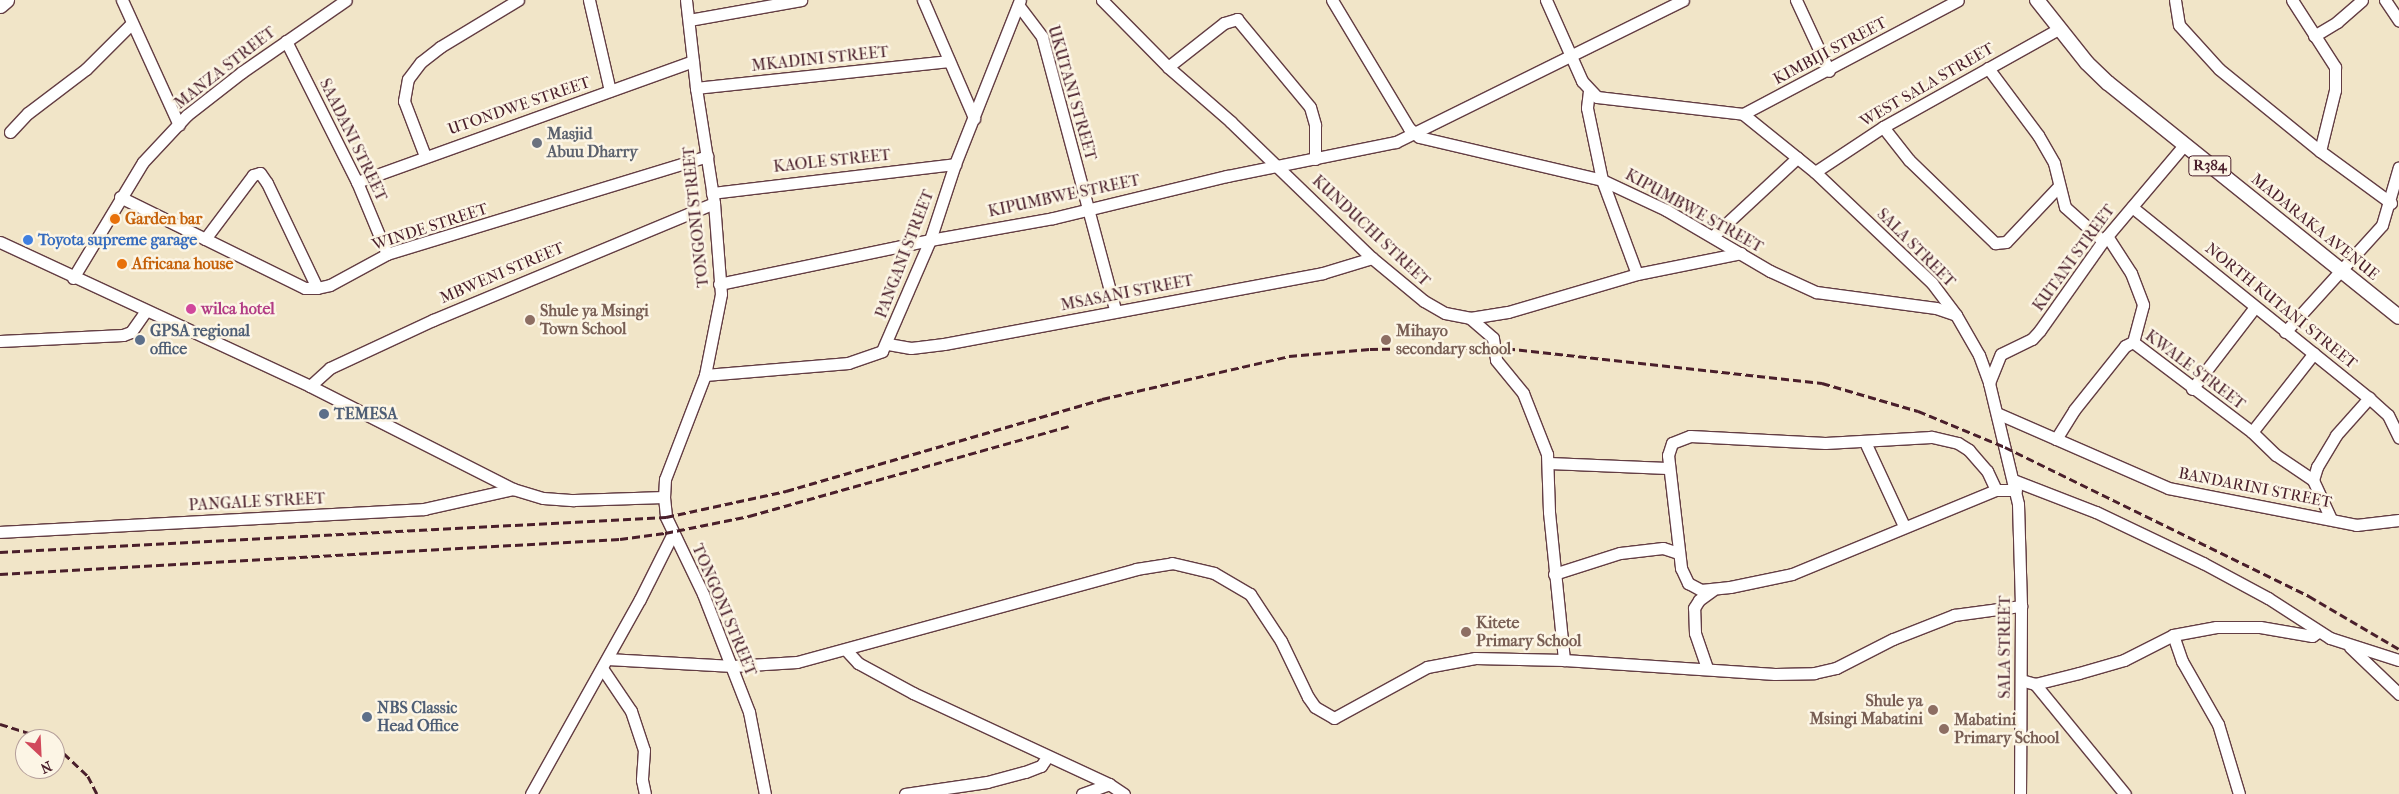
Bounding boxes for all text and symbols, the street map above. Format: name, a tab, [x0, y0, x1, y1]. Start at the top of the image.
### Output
street label: KIMBIJI STREET	[1770, 13, 1890, 89]
street label: MANZA STREET	[171, 23, 279, 113]
street label: UKUTANI STREET	[1044, 23, 1100, 163]
street label: WEST SALA STREET	[1857, 39, 1997, 131]
street label: MKADINI STREET	[751, 42, 889, 76]
street label: UTONDWE STREET	[445, 73, 593, 139]
street label: SAADANI STREET	[315, 76, 391, 204]
place label: Masjid Abuu Dharry	[547, 124, 638, 162]
marker: Masjid Abuu Dharry	[531, 137, 543, 149]
street label: TONGONI STREET	[679, 145, 713, 289]
street label: KAOLE STREET	[772, 145, 892, 177]
road number: R384	[2188, 154, 2232, 178]
street label: KIPUMBWE STREET	[1622, 165, 1766, 257]
street label: MADARAKA AVENUE	[2247, 170, 2383, 284]
street label: KIPUMBWE STREET	[986, 171, 1142, 221]
street label: KUNDUCHI STREET	[1308, 171, 1434, 291]
street label: PANGANI STREET	[872, 187, 938, 321]
street label: WINDE STREET	[370, 199, 490, 255]
street label: KUTANI STREET	[2029, 201, 2119, 315]
street label: SALA STREET	[1873, 205, 1959, 291]
place label: Garden bar	[125, 209, 202, 229]
marker: Garden bar	[109, 213, 121, 225]
place label: Toyota supreme garage	[38, 230, 197, 250]
marker: Toyota supreme garage	[22, 234, 34, 246]
street label: MBWENI STREET	[437, 238, 567, 308]
street label: NORTH KUTANI STREET	[2201, 239, 2361, 373]
place label: Africana house	[132, 254, 233, 274]
marker: Africana house	[116, 258, 128, 270]
street label: MSASANI STREET	[1059, 271, 1195, 315]
place label: wilca hotel	[201, 299, 275, 319]
place label: Shule ya Msingi Town School	[540, 301, 649, 339]
marker: wilca hotel	[185, 303, 197, 315]
marker: Shule ya Msingi Town School	[524, 314, 536, 326]
place label: GPSA regional office	[150, 321, 250, 359]
place label: Mihayo secondary school	[1396, 321, 1511, 359]
street label: KWALE STREET	[2141, 326, 2249, 414]
marker: GPSA regional office	[134, 334, 146, 346]
marker: Mihayo secondary school	[1380, 334, 1392, 346]
place label: TEMESA	[334, 404, 398, 424]
marker: TEMESA	[318, 408, 330, 420]
street label: BANDARINI STREET	[2177, 464, 2333, 512]
street label: PANGALE STREET	[188, 489, 326, 515]
street label: TONGONI STREET	[687, 541, 761, 679]
street label: SALA STREET	[1995, 595, 2015, 699]
place label: Kitete Primary School	[1476, 613, 1581, 651]
marker: Kitete Primary School	[1460, 626, 1472, 638]
place label: Shule ya Msingi Mabatini	[1809, 691, 1923, 729]
place label: NBS Classic Head Office	[377, 698, 459, 736]
marker: Shule ya Msingi Mabatini	[1927, 704, 1939, 716]
place label: Mabatini Primary School	[1954, 710, 2059, 748]
marker: NBS Classic Head Office	[361, 711, 373, 723]
marker: Mabatini Primary School	[1938, 723, 1950, 735]
north arrow	[15, 729, 65, 779]
text: N	[38, 757, 55, 777]

